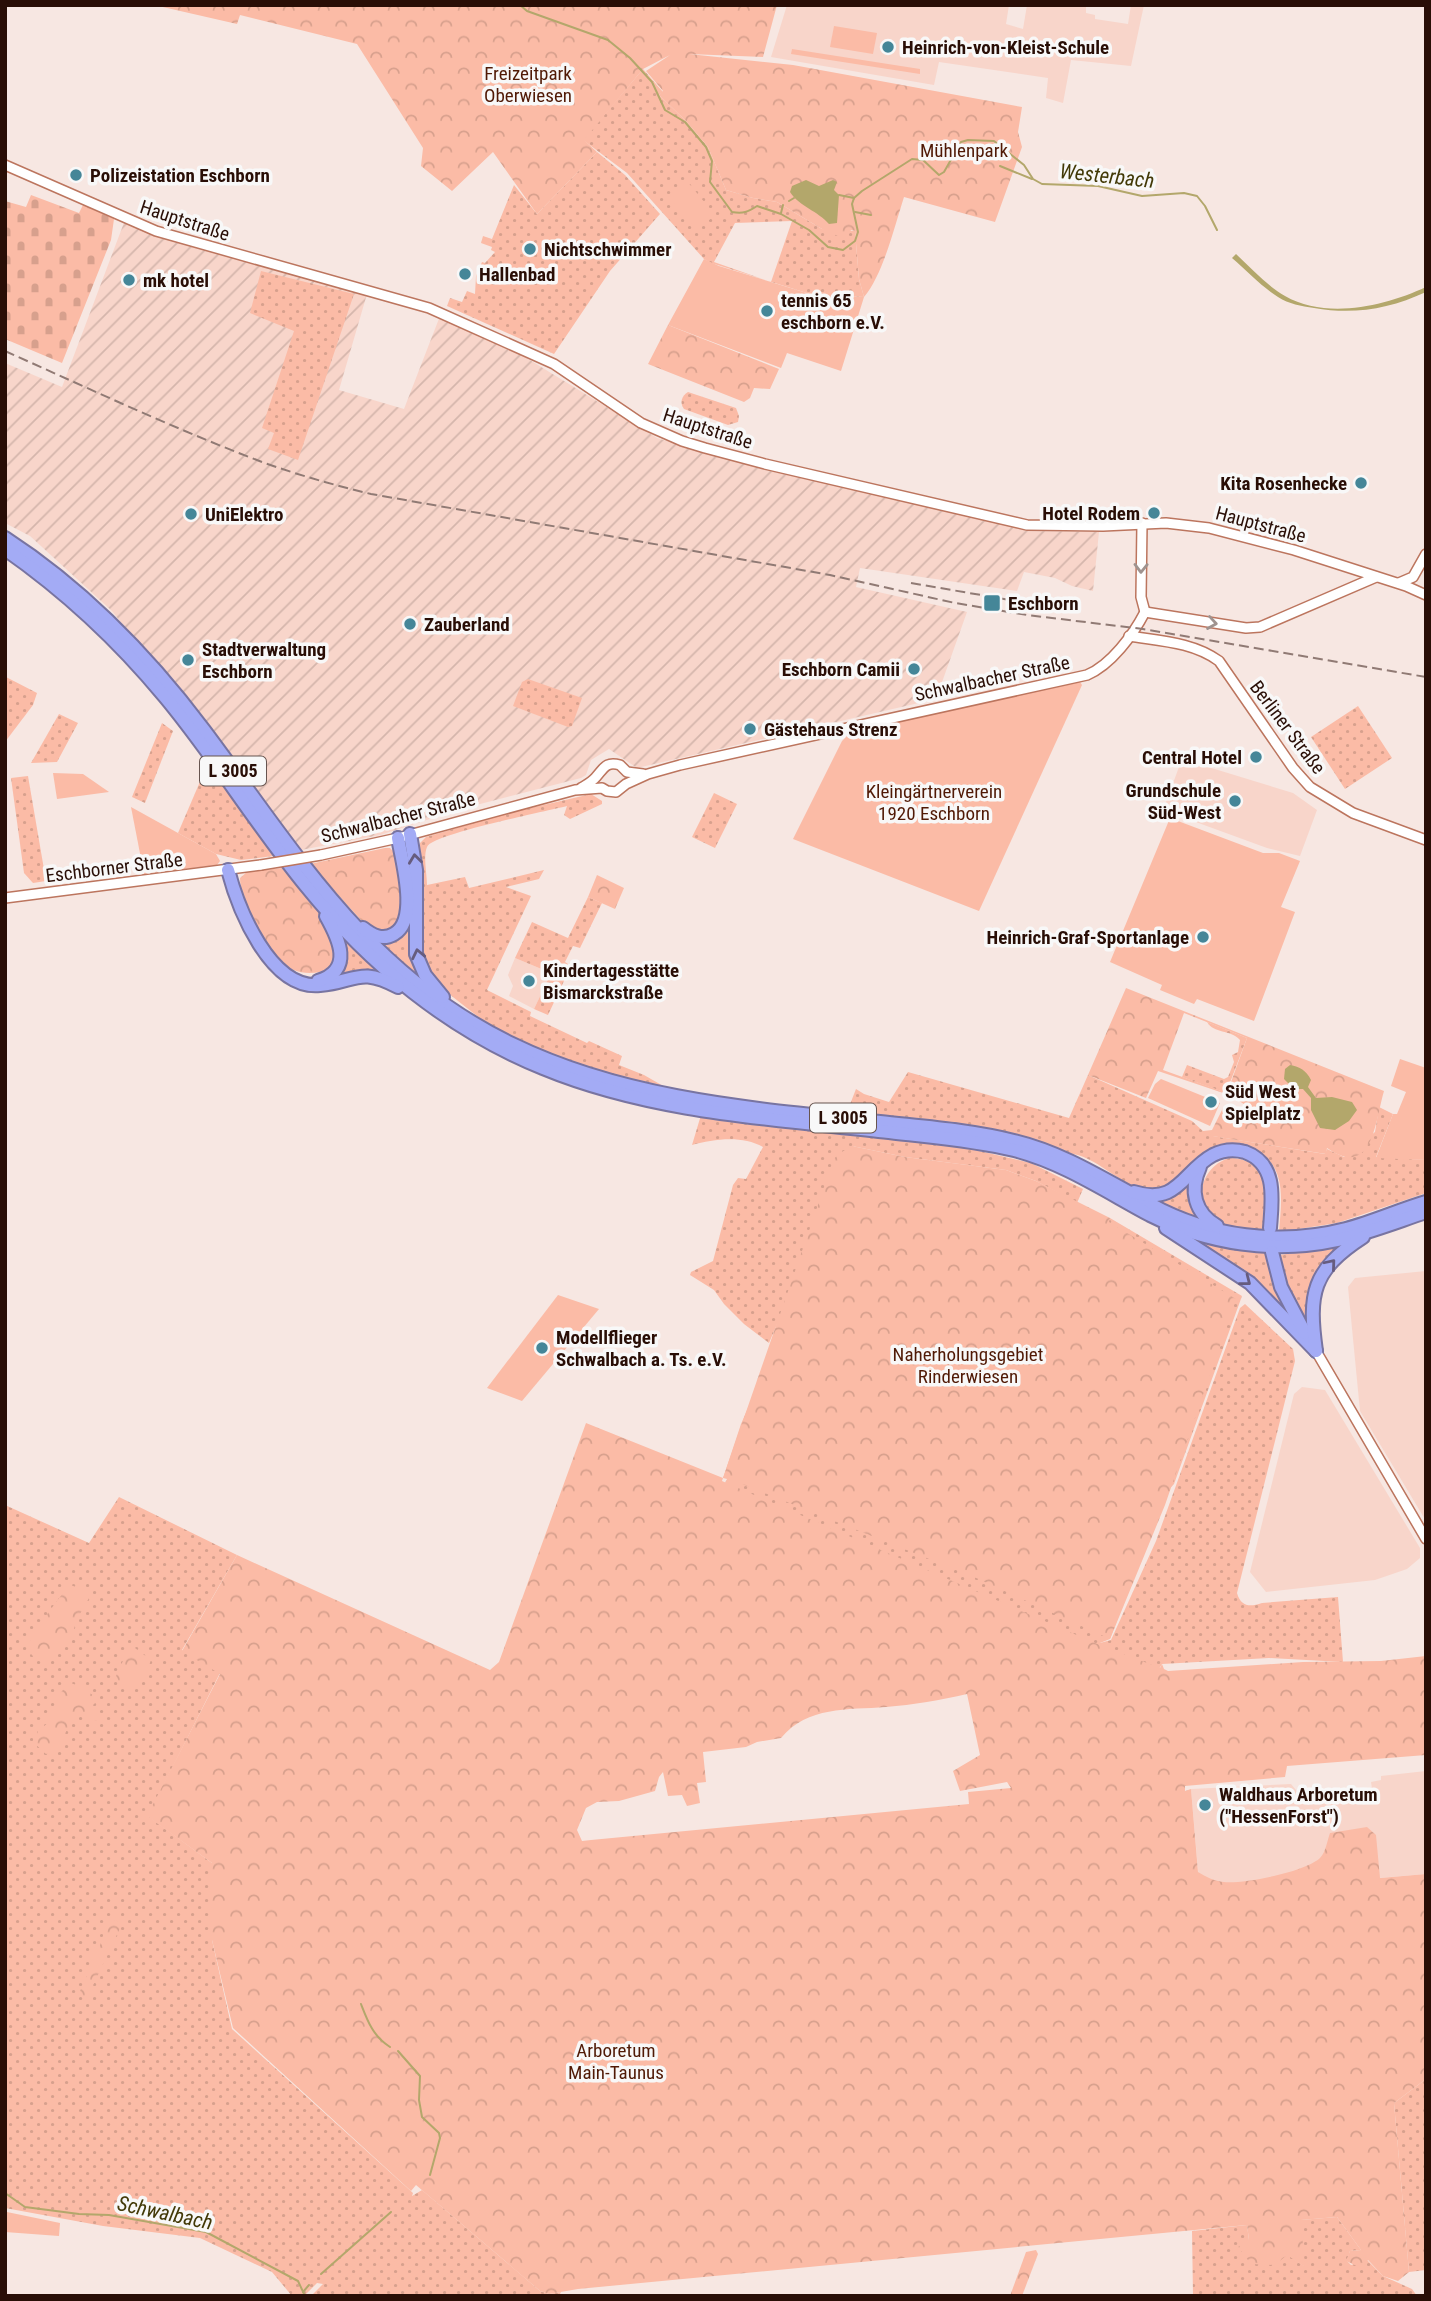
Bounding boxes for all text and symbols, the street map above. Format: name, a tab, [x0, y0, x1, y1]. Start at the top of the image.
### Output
place label: Heinrich-von-Kleist-Schule	[902, 36, 1109, 59]
marker: Heinrich-von-Kleist-Schule	[880, 39, 896, 55]
park label: Freizeitpark Oberwiesen	[484, 62, 572, 107]
park label: Mühlenpark	[920, 139, 1008, 162]
water label: Westerbach	[1059, 159, 1155, 193]
place label: Polizeistation Eschborn	[90, 164, 270, 187]
marker: Polizeistation Eschborn	[68, 167, 84, 183]
street label: Hauptstraße	[137, 195, 233, 246]
place label: Nichtschwimmer	[544, 238, 671, 261]
marker: Nichtschwimmer	[522, 241, 538, 257]
place label: Hallenbad	[479, 263, 555, 286]
marker: Hallenbad	[457, 266, 473, 282]
place label: mk hotel	[143, 269, 209, 292]
marker: mk hotel	[121, 272, 137, 288]
place label: tennis 65 eschborn e.V.	[781, 289, 885, 334]
marker: tennis 65 eschborn e.V.	[759, 303, 775, 319]
street label: Hauptstraße	[660, 403, 756, 454]
place label: Kita Rosenhecke	[1220, 472, 1347, 495]
marker: Kita Rosenhecke	[1353, 475, 1369, 491]
street label: Hauptstraße	[1213, 501, 1309, 548]
place label: Hotel Rodem	[1042, 502, 1140, 525]
place label: UniElektro	[205, 503, 284, 526]
marker: Hotel Rodem	[1146, 505, 1162, 521]
marker: UniElektro	[183, 506, 199, 522]
one-way arrow	[1134, 563, 1149, 574]
place label: Eschborn	[1008, 592, 1079, 615]
marker: Eschborn	[982, 593, 1002, 613]
place label: Zauberland	[424, 613, 510, 636]
one-way arrow	[1206, 615, 1218, 630]
marker: Zauberland	[402, 616, 418, 632]
place label: Stadtverwaltung Eschborn	[202, 638, 326, 683]
street label: Schwalbacher Straße	[912, 651, 1072, 706]
marker: Stadtverwaltung Eschborn	[180, 652, 196, 668]
place label: Eschborn Camii	[782, 658, 900, 681]
marker: Eschborn Camii	[906, 661, 922, 677]
street label: Berliner Straße	[1245, 676, 1330, 779]
place label: Gästehaus Strenz	[764, 718, 898, 741]
marker: Gästehaus Strenz	[742, 721, 758, 737]
place label: Central Hotel	[1142, 746, 1242, 769]
marker: Central Hotel	[1248, 749, 1264, 765]
road number: L 3005	[200, 756, 266, 786]
place label: Grundschule Süd-West	[1126, 779, 1221, 824]
park label: Kleingärtnerverein 1920 Eschborn	[866, 780, 1002, 825]
street label: Schwalbacher Straße	[319, 787, 478, 848]
marker: Grundschule Süd-West	[1227, 793, 1243, 809]
street label: Eschborner Straße	[44, 848, 184, 887]
one-way arrow	[407, 854, 422, 865]
place label: Heinrich-Graf-Sportanlage	[987, 926, 1189, 949]
marker: Heinrich-Graf-Sportanlage	[1195, 929, 1211, 945]
one-way arrow	[411, 948, 426, 960]
place label: Kindertagesstätte Bismarckstraße	[543, 959, 679, 1004]
marker: Kindertagesstätte Bismarckstraße	[521, 973, 537, 989]
place label: Süd West Spielplatz	[1225, 1080, 1301, 1125]
marker: Süd West Spielplatz	[1203, 1094, 1219, 1110]
road number: L 3005	[810, 1104, 876, 1133]
one-way arrow	[1323, 1259, 1335, 1272]
one-way arrow	[1239, 1273, 1251, 1286]
place label: Modellflieger Schwalbach a. Ts. e.V.	[556, 1326, 726, 1371]
marker: Modellflieger Schwalbach a. Ts. e.V.	[534, 1340, 550, 1356]
park label: Naherholungsgebiet Rinderwiesen	[893, 1343, 1043, 1388]
place label: Waldhaus Arboretum ("HessenForst")	[1219, 1783, 1378, 1828]
marker: Waldhaus Arboretum ("HessenForst")	[1197, 1797, 1213, 1813]
park label: Arboretum Main-Taunus	[568, 2039, 664, 2084]
water label: Schwalbach	[115, 2191, 215, 2235]

